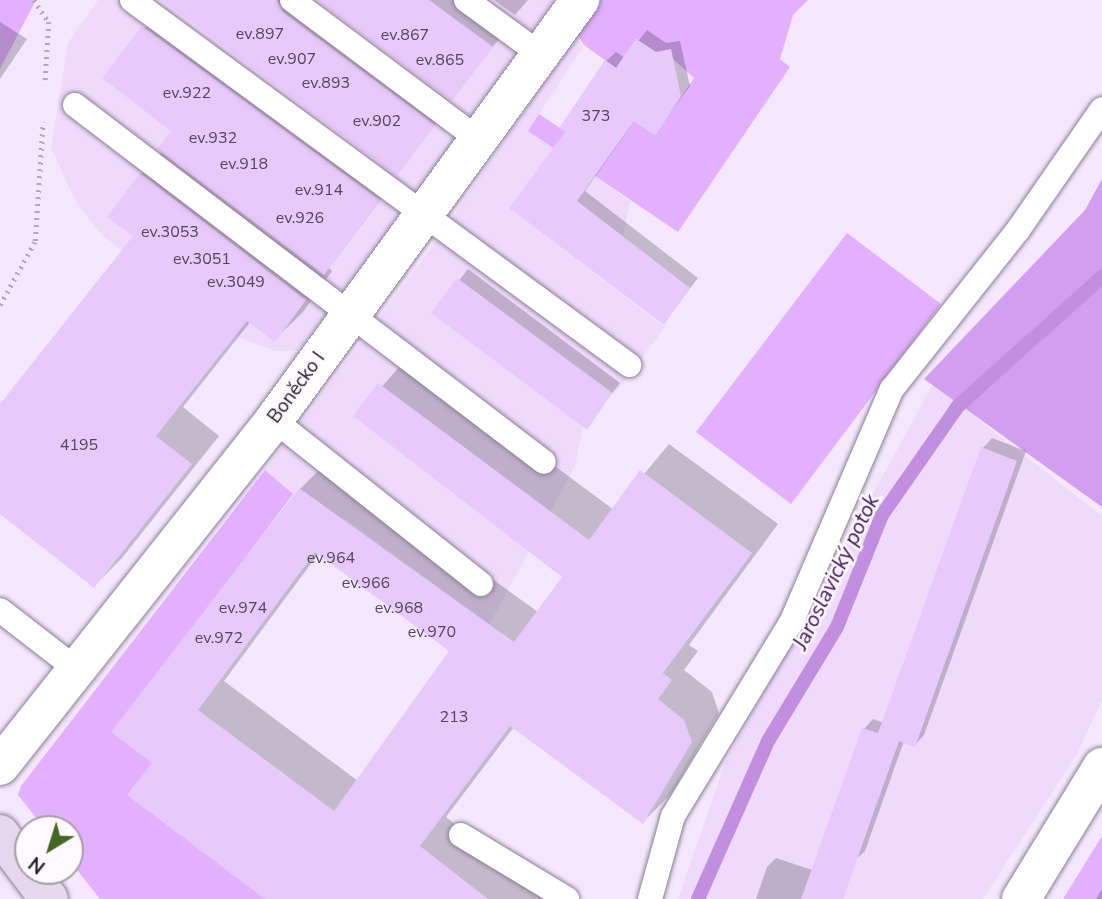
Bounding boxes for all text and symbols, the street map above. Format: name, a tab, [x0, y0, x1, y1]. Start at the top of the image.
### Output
house number: ev.897	[236, 24, 284, 44]
house number: ev.867	[381, 25, 429, 45]
house number: ev.907	[268, 49, 316, 69]
house number: ev.865	[416, 50, 464, 70]
house number: ev.893	[302, 73, 350, 93]
house number: ev.922	[163, 83, 211, 103]
house number: 373	[582, 106, 610, 126]
house number: ev.902	[353, 111, 401, 131]
house number: ev.932	[189, 128, 237, 148]
house number: ev.918	[220, 154, 268, 174]
house number: ev.914	[295, 180, 343, 200]
house number: ev.926	[276, 208, 324, 228]
house number: ev.3053	[141, 222, 199, 242]
house number: ev.3051	[173, 249, 231, 269]
house number: ev.3049	[207, 272, 265, 292]
street label: Boněcko I	[263, 348, 331, 428]
house number: 4195	[60, 435, 98, 455]
water label: Jaroslavický potok	[788, 490, 884, 654]
house number: ev.964	[307, 548, 355, 568]
house number: ev.966	[342, 573, 390, 593]
house number: ev.974	[219, 598, 267, 618]
house number: ev.968	[375, 598, 423, 618]
house number: ev.970	[408, 622, 456, 642]
house number: ev.972	[195, 628, 243, 648]
house number: 213	[440, 707, 468, 727]
north arrow	[14, 815, 84, 885]
text: N	[24, 850, 51, 880]

